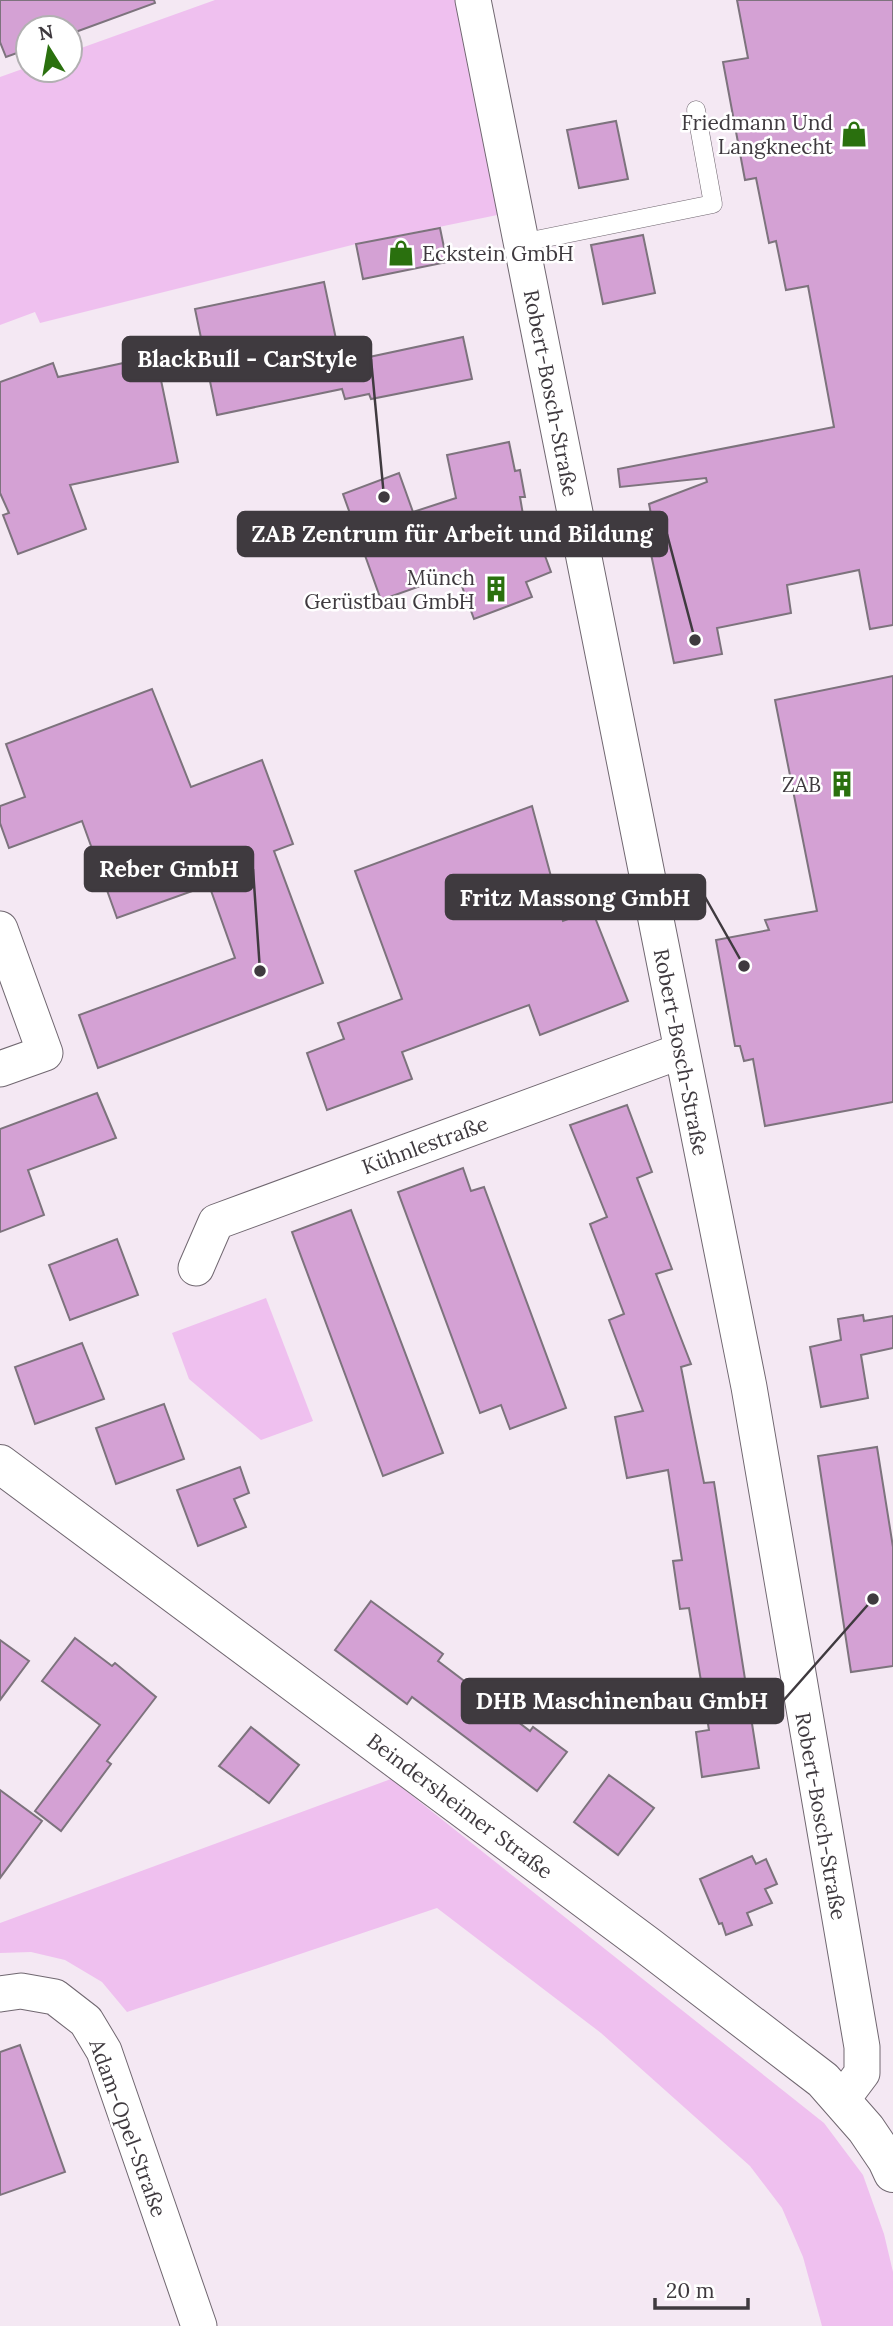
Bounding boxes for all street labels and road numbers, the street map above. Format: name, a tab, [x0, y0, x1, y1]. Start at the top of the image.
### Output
street label: Robert-Bosch-Straße	[518, 287, 584, 499]
street label: Robert-Bosch-Straße	[648, 946, 714, 1158]
street label: Kühnlestraße	[358, 1110, 492, 1180]
street label: Robert-Bosch-Straße	[789, 1710, 853, 1922]
street label: Beindersheimer Straße	[362, 1727, 558, 1885]
street label: Adam-Opel-Straße	[83, 2034, 173, 2221]

